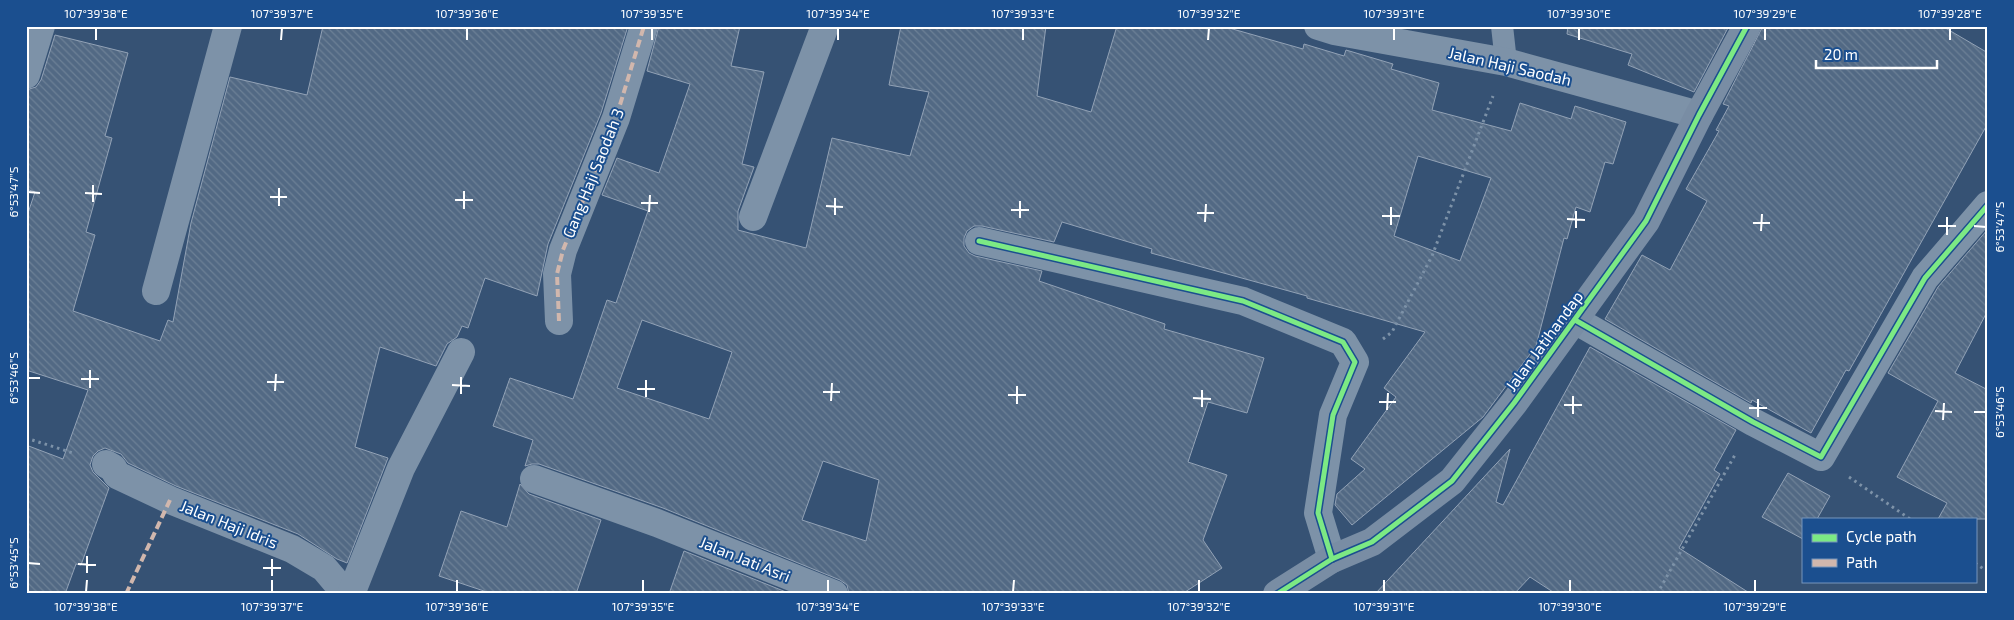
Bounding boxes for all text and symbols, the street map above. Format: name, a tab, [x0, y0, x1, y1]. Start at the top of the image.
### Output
text: 107°39'38"E	[64, 6, 128, 20]
text: 107°39'37"E	[251, 6, 313, 20]
text: 107°39'36"E	[435, 6, 499, 20]
text: 107°39'35"E	[621, 6, 684, 20]
text: 107°39'34"E	[806, 6, 870, 20]
text: 107°39'33"E	[992, 6, 1055, 20]
text: 107°39'32"E	[1178, 6, 1241, 20]
text: 107°39'31"E	[1364, 6, 1425, 20]
text: 107°39'30"E	[1547, 6, 1611, 20]
text: 107°39'29"E	[1733, 6, 1797, 20]
text: 107°39'28"E	[1918, 6, 1982, 20]
scale bar	[1816, 38, 1938, 70]
street label: Jalan Haji Saodah	[1446, 42, 1574, 90]
text: 20 m	[1824, 45, 1858, 63]
street label: Gang Haji Saodah 3	[558, 105, 628, 241]
text: 6°53'47"S	[6, 166, 20, 218]
text: 6°53'47"S	[1992, 201, 2006, 253]
street label: Jalan Jatihandap	[1501, 287, 1586, 395]
text: 6°53'46"S	[6, 352, 20, 404]
text: 6°53'46"S	[1992, 386, 2006, 438]
street label: Jalan Haji Idris	[177, 495, 281, 553]
legend	[1802, 518, 1976, 582]
text: Cycle path	[1846, 527, 1917, 545]
street label: Jalan Jati Asri	[697, 532, 793, 585]
text: 6°53'45"S	[6, 537, 20, 589]
text: Path	[1846, 553, 1877, 571]
text: 107°39'38"E	[54, 599, 118, 613]
text: 107°39'37"E	[241, 599, 303, 613]
text: 107°39'36"E	[425, 599, 489, 613]
text: 107°39'35"E	[612, 599, 675, 613]
text: 107°39'34"E	[796, 599, 860, 613]
text: 107°39'33"E	[982, 599, 1045, 613]
text: 107°39'32"E	[1168, 599, 1231, 613]
text: 107°39'31"E	[1354, 599, 1415, 613]
text: 107°39'30"E	[1538, 599, 1602, 613]
text: 107°39'29"E	[1723, 599, 1787, 613]

